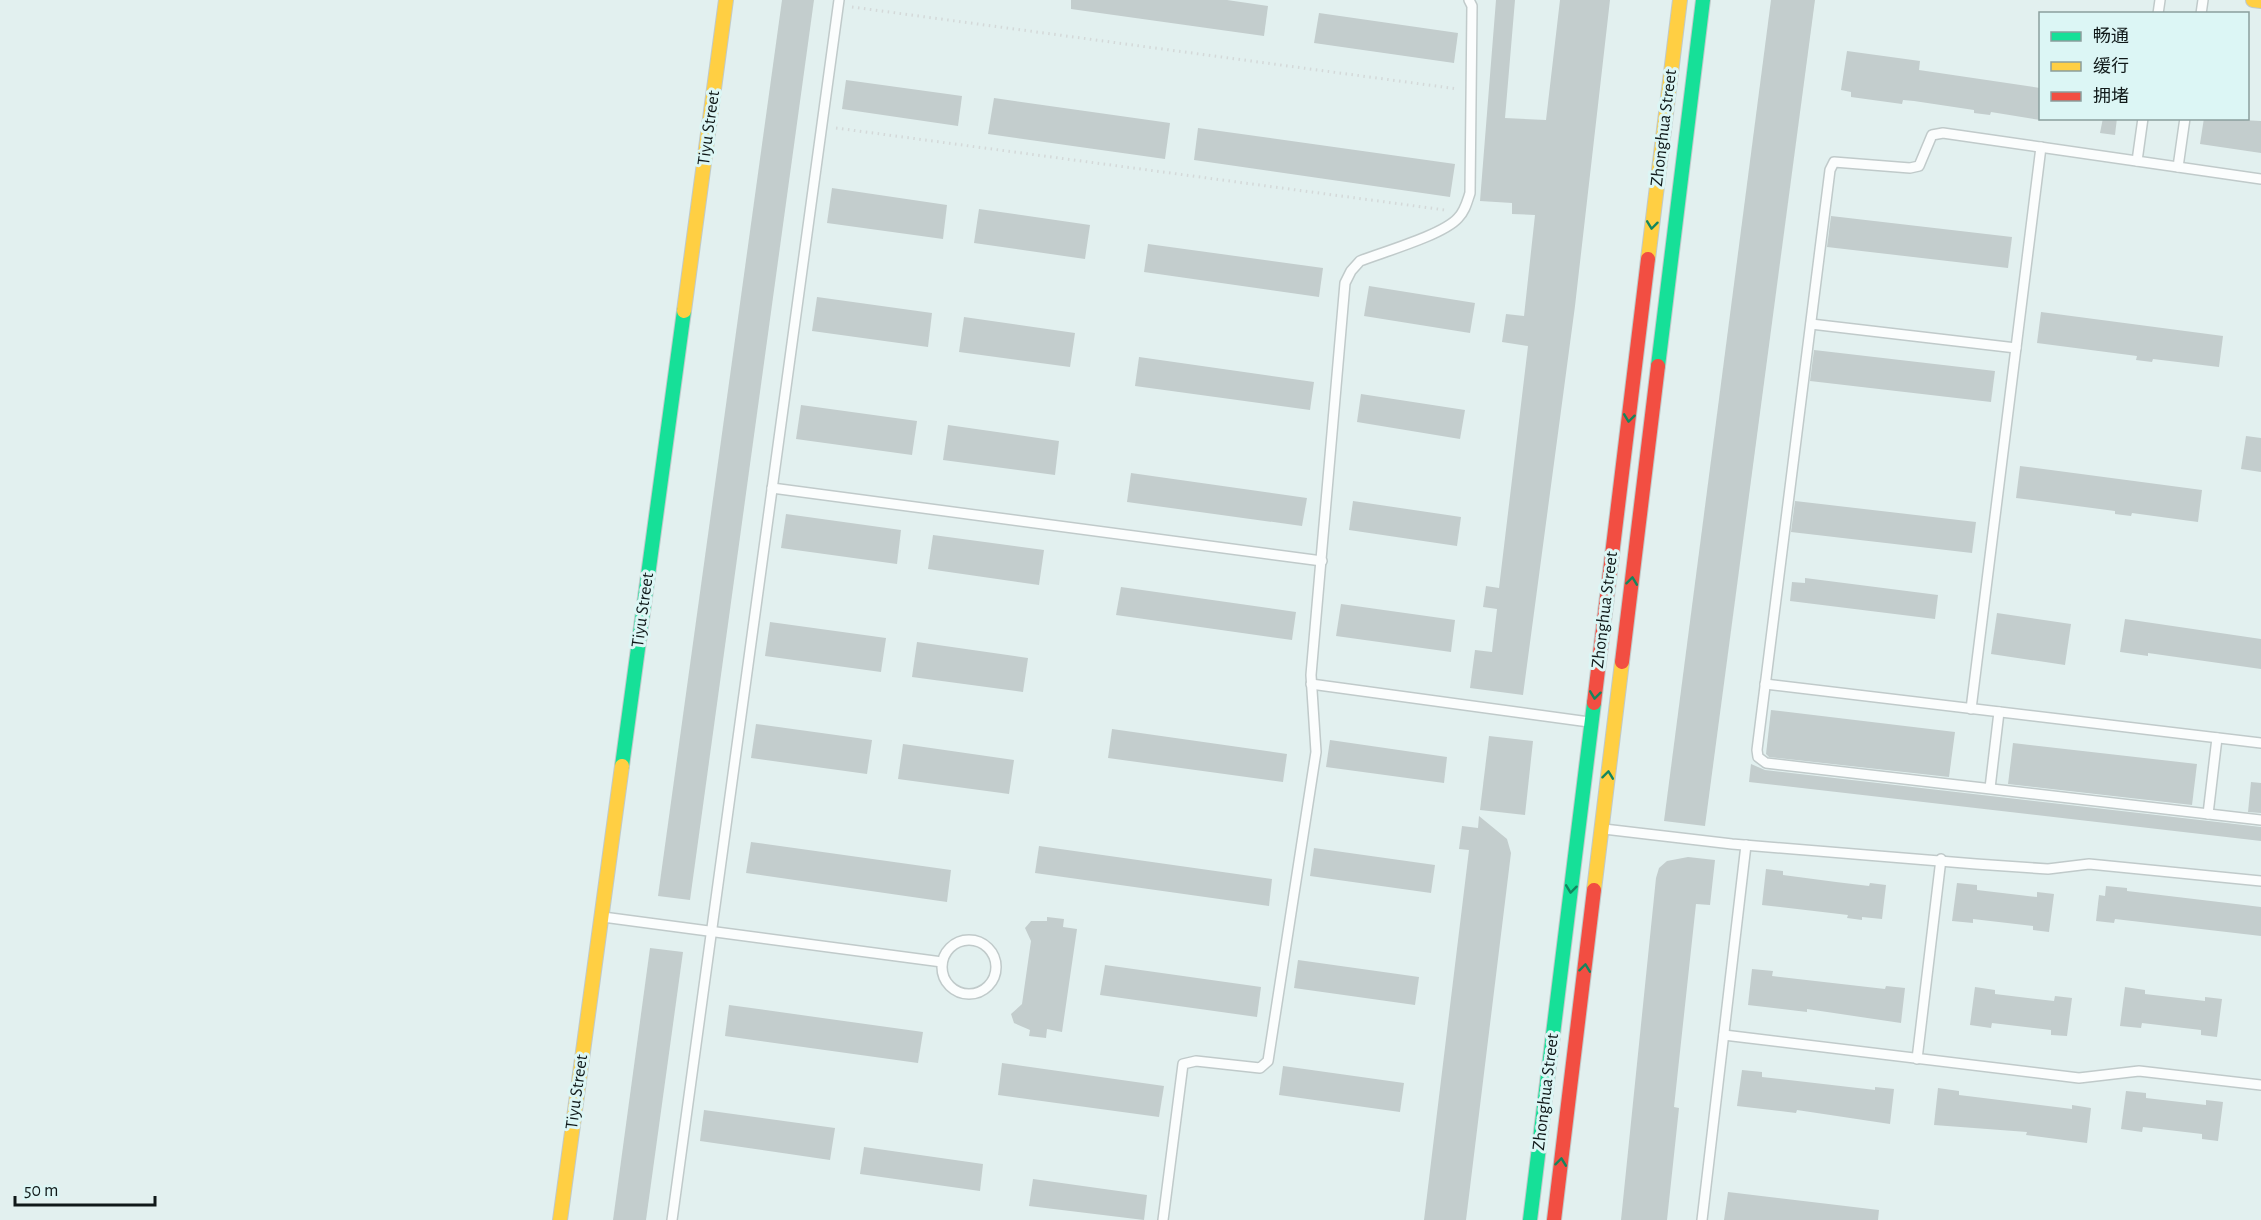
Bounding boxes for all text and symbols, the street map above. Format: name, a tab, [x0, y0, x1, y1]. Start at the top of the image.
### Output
legend	[2039, 12, 2249, 120]
text: 畅通	[2093, 26, 2129, 46]
text: 缓行	[2093, 56, 2129, 76]
street label: Zhonghua Street	[1648, 68, 1680, 188]
text: 拥堵	[2093, 86, 2129, 106]
street label: Tiyu Street	[695, 89, 723, 167]
one-way arrow	[1647, 220, 1659, 229]
one-way arrow	[1623, 414, 1635, 423]
street label: Zhonghua Street	[1589, 550, 1621, 670]
street label: Tiyu Street	[629, 571, 657, 649]
one-way arrow	[1625, 577, 1638, 586]
one-way arrow	[1589, 691, 1601, 700]
one-way arrow	[1602, 770, 1614, 779]
one-way arrow	[1565, 884, 1578, 893]
one-way arrow	[1578, 964, 1591, 973]
street label: Zhonghua Street	[1530, 1032, 1562, 1152]
street label: Tiyu Street	[563, 1053, 591, 1131]
one-way arrow	[1554, 1157, 1567, 1167]
scale bar	[15, 1169, 154, 1207]
text: 50 m	[24, 1182, 58, 1200]

